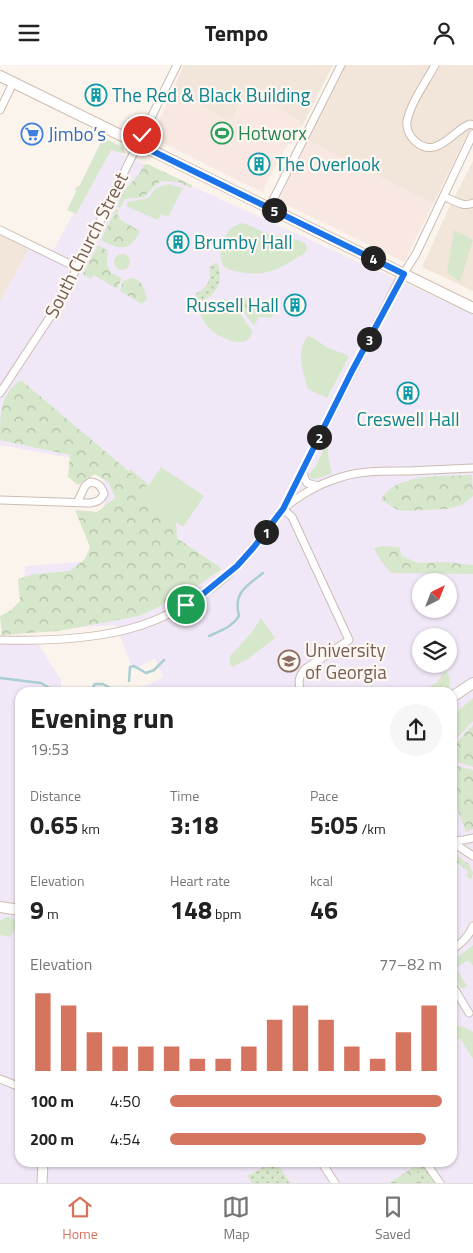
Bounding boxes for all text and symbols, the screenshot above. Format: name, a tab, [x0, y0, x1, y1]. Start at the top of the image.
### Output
text: Tempo	[205, 16, 268, 50]
icon: menu	[15, 19, 43, 47]
icon: person	[430, 19, 458, 47]
place label: The Red & Black Building	[112, 80, 311, 109]
building icon: The Red & Black Building	[84, 83, 108, 107]
pin	[121, 114, 163, 156]
place label: Hotworx	[238, 118, 307, 147]
place label: Jimbo’s	[48, 119, 106, 148]
icon: check	[128, 121, 156, 149]
sports icon: Hotworx	[210, 121, 234, 145]
supermarket icon: Jimbo’s	[20, 122, 44, 146]
place label: The Overlook	[275, 149, 380, 178]
building icon: The Overlook	[247, 152, 271, 176]
street label: South Church Street	[36, 167, 135, 323]
pin: 5	[262, 197, 286, 223]
text: 5	[271, 200, 278, 221]
place label: Brumby Hall	[194, 227, 293, 256]
building icon: Brumby Hall	[166, 230, 190, 254]
pin: 4	[360, 245, 386, 271]
text: 4	[370, 248, 377, 269]
place label: Russell Hall	[186, 290, 279, 319]
building icon: Russell Hall	[283, 293, 307, 317]
pin: 3	[356, 327, 382, 351]
text: 3	[366, 329, 373, 350]
building icon: Creswell Hall	[396, 381, 420, 405]
place label: Creswell Hall	[356, 404, 460, 433]
pin: 2	[306, 425, 332, 449]
text: 2	[316, 427, 323, 448]
pin: 1	[254, 519, 278, 545]
text: 1	[263, 522, 270, 543]
north arrow	[412, 573, 458, 617]
map controls	[412, 573, 457, 673]
pin	[165, 584, 207, 626]
icon: arrive	[172, 591, 200, 619]
button: layers	[412, 628, 457, 673]
place label: University of Georgia	[305, 635, 387, 686]
school or university icon: University of Georgia	[277, 649, 301, 673]
text: Evening run	[30, 696, 174, 739]
button: share	[390, 704, 442, 756]
text: 19:53	[30, 737, 69, 761]
text: Distance	[30, 785, 81, 806]
text: Time	[170, 785, 199, 806]
text: Pace	[310, 785, 338, 806]
text: 0.65	[30, 806, 78, 844]
text: 3:18	[170, 806, 218, 844]
text: 5:05	[310, 806, 358, 844]
text: km	[78, 818, 100, 839]
text: /km	[358, 818, 386, 839]
text: Elevation	[30, 870, 84, 891]
text: Heart rate	[170, 870, 230, 891]
text: kcal	[310, 870, 333, 891]
text: 9	[30, 891, 44, 929]
text: 148	[170, 891, 212, 929]
text: 46	[310, 891, 338, 929]
text: m	[44, 903, 59, 924]
text: bpm	[212, 903, 242, 924]
text: Elevation	[30, 952, 92, 976]
text: 77–82 m	[379, 952, 442, 976]
text: 100 m	[30, 1089, 74, 1113]
text: 4:50	[110, 1089, 140, 1113]
text: 200 m	[30, 1127, 74, 1151]
text: 4:54	[110, 1127, 140, 1151]
tab: Home	[62, 1193, 98, 1244]
tab: Map	[222, 1193, 250, 1244]
tab: Saved	[375, 1193, 411, 1244]

